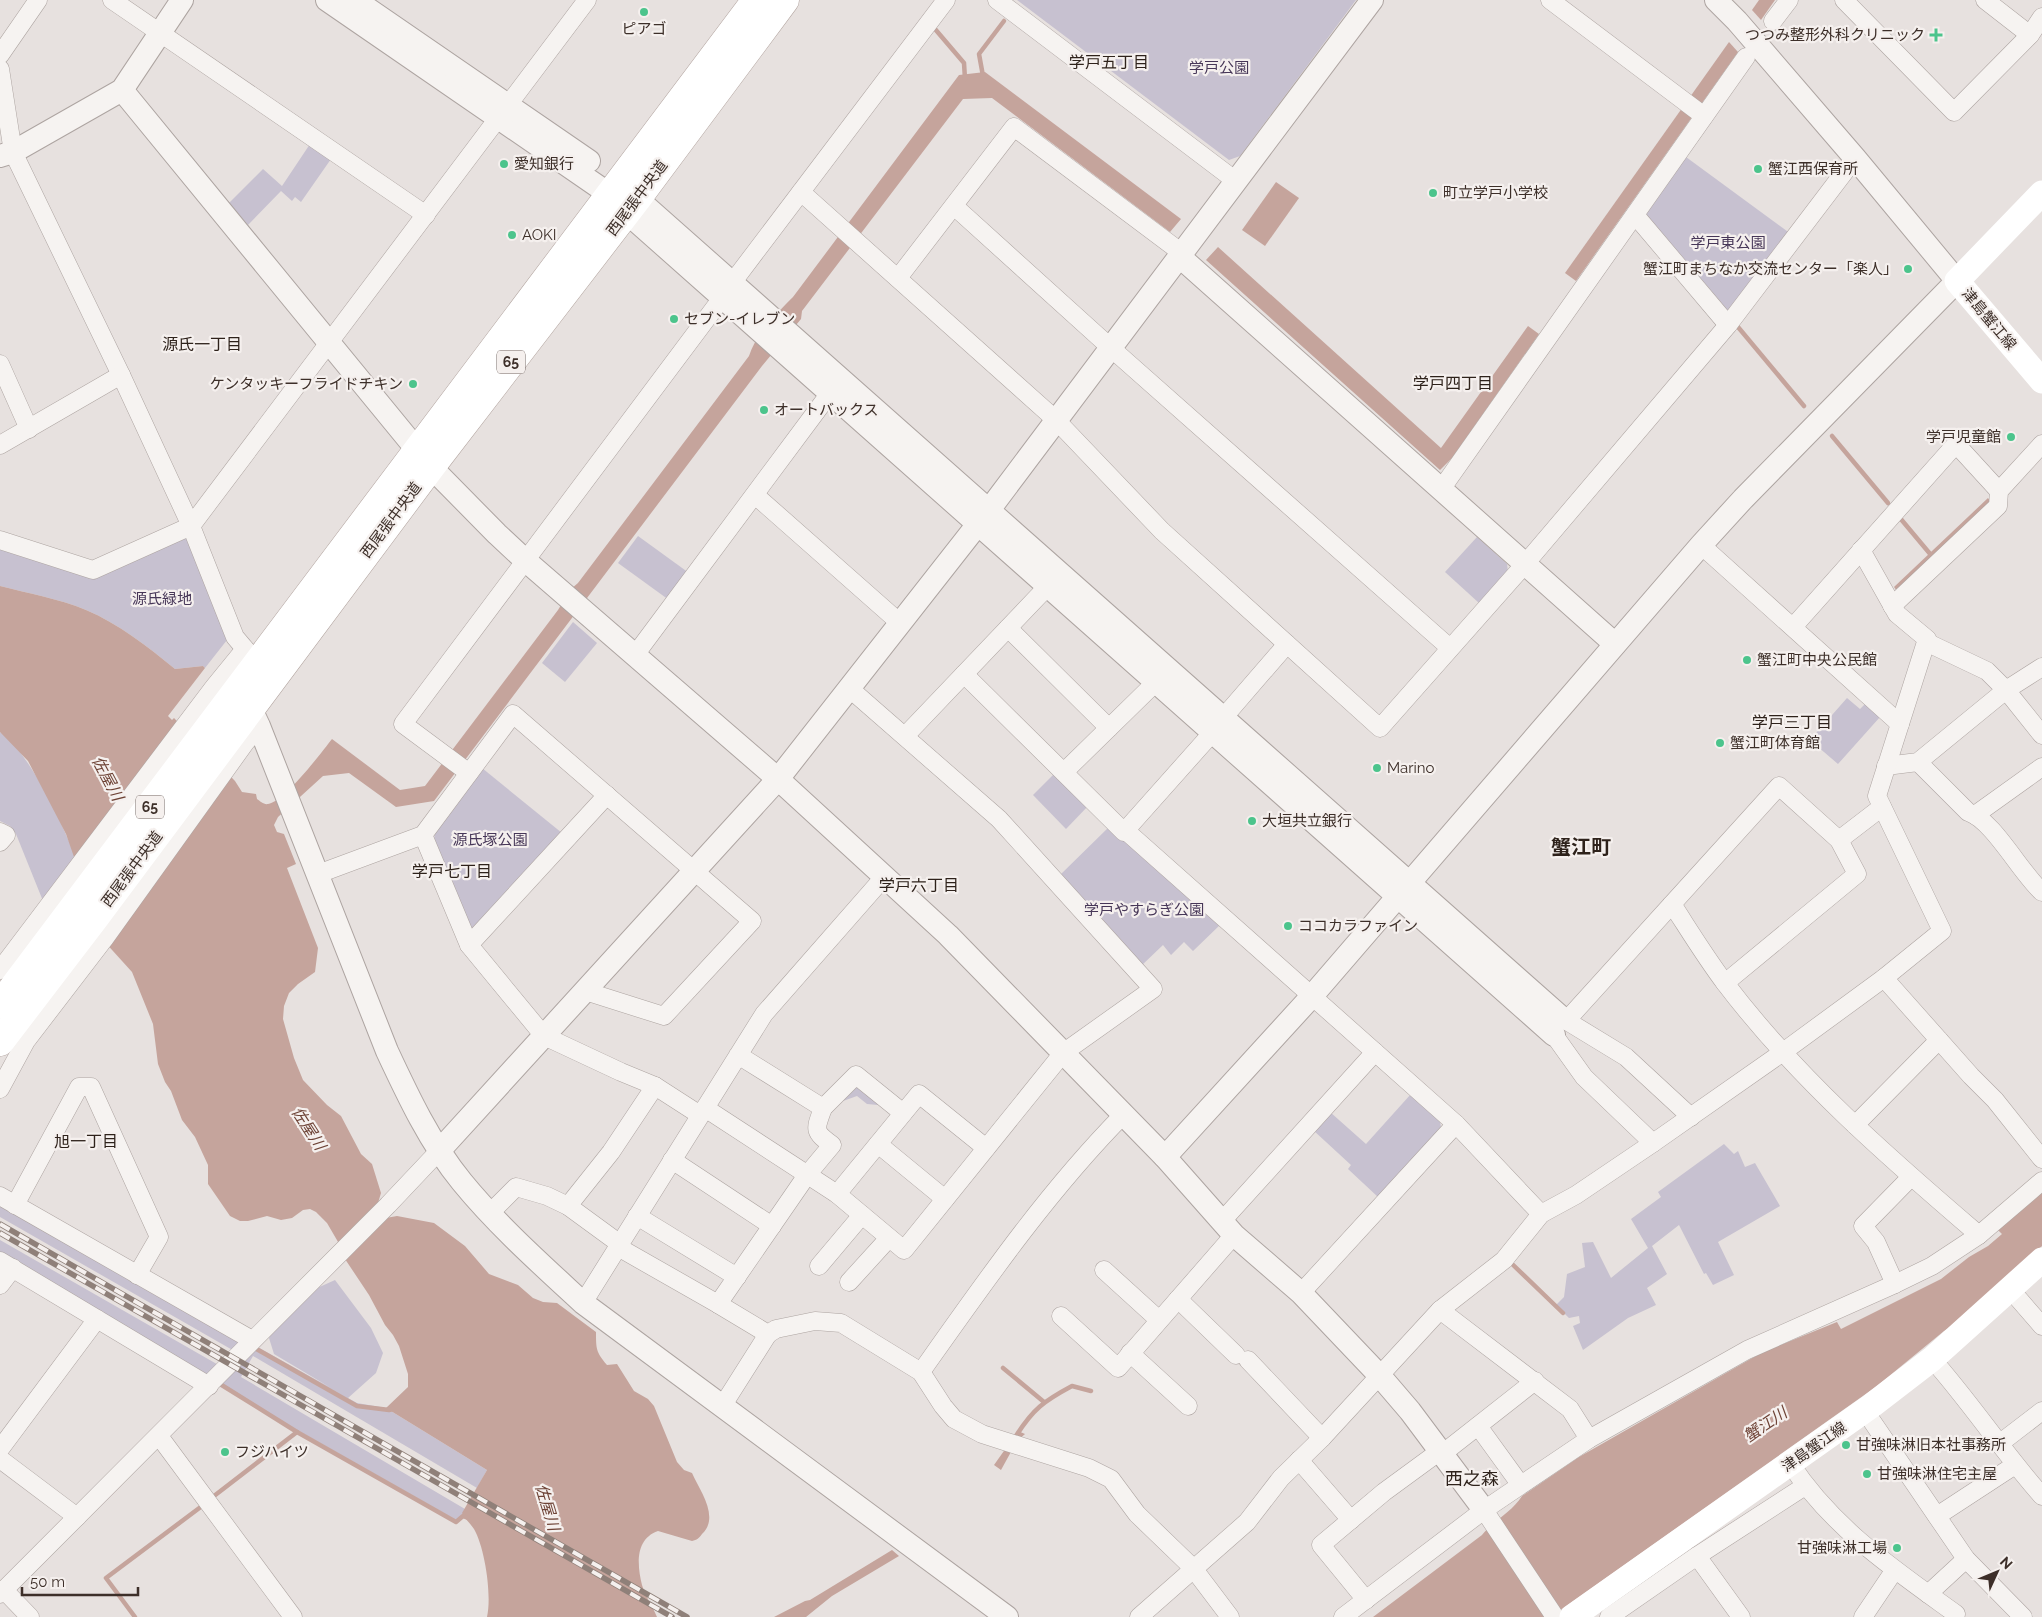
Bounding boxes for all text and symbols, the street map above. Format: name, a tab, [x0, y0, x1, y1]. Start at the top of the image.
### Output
marker: ピアゴ	[638, 6, 650, 18]
place label: ピアゴ	[621, 20, 667, 38]
place label: つつみ整形外科クリニック	[1745, 26, 1925, 44]
marker: つつみ整形外科クリニック	[1929, 28, 1943, 42]
district label: 学戸五丁目	[1069, 53, 1149, 72]
park label: 学戸公園	[1189, 59, 1249, 77]
place label: 愛知銀行	[514, 155, 574, 173]
street label: 西尾張中央道	[603, 157, 671, 239]
marker: 愛知銀行	[498, 158, 510, 170]
place label: 蟹江西保育所	[1768, 160, 1858, 178]
marker: 蟹江西保育所	[1752, 163, 1764, 175]
place label: 町立学戸小学校	[1443, 184, 1548, 202]
marker: 町立学戸小学校	[1427, 187, 1439, 199]
place label: AOKI	[522, 226, 556, 244]
marker: AOKI	[506, 229, 518, 241]
park label: 学戸東公園	[1690, 234, 1766, 252]
place label: 蟹江町まちなか交流センター「楽人」	[1643, 260, 1898, 278]
marker: 蟹江町まちなか交流センター「楽人」	[1902, 263, 1914, 275]
street label: 津島蟹江線	[1958, 284, 2020, 354]
place label: セブン-イレブン	[684, 310, 795, 328]
marker: セブン-イレブン	[668, 313, 680, 325]
district label: 源氏一丁目	[162, 335, 242, 354]
road number: 65	[497, 351, 525, 374]
district label: 学戸四丁目	[1413, 374, 1493, 393]
place label: ケンタッキーフライドチキン	[210, 375, 403, 393]
marker: ケンタッキーフライドチキン	[407, 378, 419, 390]
place label: オートバックス	[774, 401, 879, 419]
marker: オートバックス	[758, 404, 770, 416]
place label: 学戸児童館	[1926, 428, 2001, 446]
marker: 学戸児童館	[2005, 431, 2017, 443]
street label: 西尾張中央道	[357, 479, 425, 561]
park label: 源氏緑地	[132, 590, 192, 608]
place label: 蟹江町中央公民館	[1757, 651, 1877, 669]
marker: 蟹江町中央公民館	[1741, 654, 1753, 666]
district label: 学戸三丁目	[1752, 713, 1832, 732]
place label: 蟹江町体育館	[1730, 734, 1820, 752]
marker: 蟹江町体育館	[1714, 737, 1726, 749]
water label: 佐屋川	[88, 753, 128, 806]
place label: Marino	[1387, 759, 1435, 777]
marker: Marino	[1371, 762, 1383, 774]
road number: 65	[136, 796, 164, 819]
place label: 大垣共立銀行	[1262, 812, 1352, 830]
marker: 大垣共立銀行	[1246, 815, 1258, 827]
street label: 西尾張中央道	[98, 828, 166, 910]
park label: 源氏塚公園	[452, 831, 528, 849]
district label: 蟹江町	[1551, 835, 1611, 859]
district label: 学戸七丁目	[412, 862, 492, 881]
district label: 学戸六丁目	[879, 876, 959, 895]
park label: 学戸やすらぎ公園	[1084, 901, 1204, 919]
place label: ココカラファイン	[1298, 917, 1418, 935]
marker: ココカラファイン	[1282, 920, 1294, 932]
water label: 佐屋川	[288, 1103, 331, 1155]
district label: 旭一丁目	[54, 1132, 118, 1151]
water label: 蟹江川	[1740, 1402, 1792, 1446]
street label: 津島蟹江線	[1778, 1418, 1850, 1476]
place label: 甘強味淋旧本社事務所	[1856, 1436, 2006, 1454]
marker: 甘強味淋旧本社事務所	[1840, 1439, 1852, 1451]
place label: フジハイツ	[235, 1443, 309, 1461]
marker: フジハイツ	[219, 1446, 231, 1458]
place label: 甘強味淋住宅主屋	[1877, 1465, 1997, 1483]
district label: 西之森	[1445, 1468, 1499, 1489]
marker: 甘強味淋住宅主屋	[1861, 1468, 1873, 1480]
water label: 佐屋川	[531, 1481, 564, 1535]
place label: 甘強味淋工場	[1797, 1539, 1887, 1557]
marker: 甘強味淋工場	[1891, 1542, 1903, 1554]
north arrow	[1972, 1547, 2022, 1597]
text: N	[1997, 1554, 2016, 1572]
scale bar	[22, 1564, 139, 1596]
text: 50 m	[30, 1573, 65, 1591]

